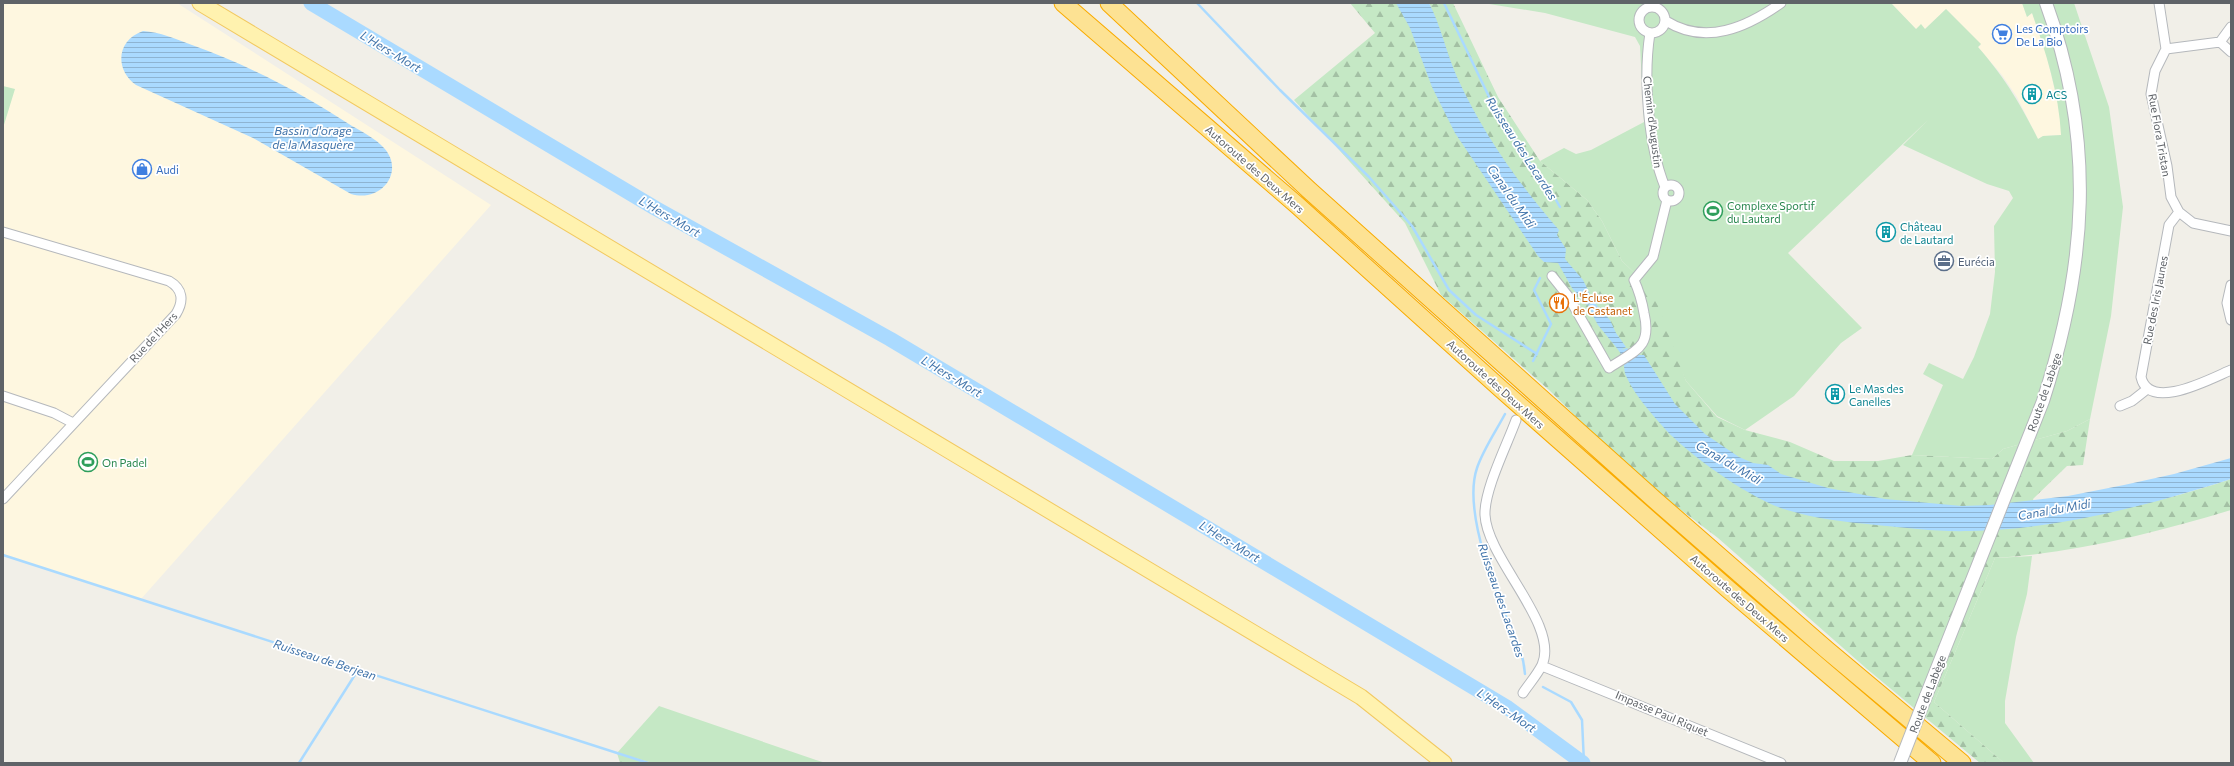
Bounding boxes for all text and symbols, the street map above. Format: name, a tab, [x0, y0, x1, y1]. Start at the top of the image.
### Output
place label: Les Comptoirs De La Bio	[2016, 22, 2088, 48]
supermarket icon: Les Comptoirs De La Bio	[1991, 23, 2013, 45]
water label: L'Hers-Mort	[358, 27, 425, 75]
street label: Chemin d'Augustin	[1641, 75, 1665, 169]
building icon: ACS	[2021, 83, 2043, 105]
place label: ACS	[2046, 88, 2067, 101]
street label: Rue Flora Tristan	[2146, 92, 2174, 178]
water label: Ruisseau des Lacardes	[1483, 94, 1561, 203]
water label: Bassin d'orage de la Masquère	[272, 123, 354, 151]
street label: Autoroute des Deux Mers	[1203, 123, 1307, 215]
shop icon: Audi	[131, 158, 153, 180]
water label: Canal du Midi	[1485, 162, 1539, 231]
place label: Audi	[156, 163, 179, 176]
water label: L'Hers-Mort	[637, 193, 704, 240]
place label: Complexe Sportif du Lautard	[1727, 199, 1816, 225]
sports icon: Complexe Sportif du Lautard	[1702, 200, 1724, 222]
place label: Château de Lautard	[1900, 220, 1953, 246]
building icon: Château de Lautard	[1875, 221, 1897, 243]
office icon: Eurécia	[1933, 250, 1955, 272]
street label: Rue des Iris Jaunes	[2140, 254, 2171, 346]
place label: Eurécia	[1958, 255, 1995, 268]
place label: L'Écluse de Castanet	[1573, 290, 1633, 317]
restaurant icon: L'Écluse de Castanet	[1548, 292, 1570, 314]
street label: Rue de l'Hers	[126, 309, 180, 365]
street label: Autoroute des Deux Mers	[1445, 337, 1547, 431]
street label: Route de Labège	[2024, 351, 2064, 433]
water label: L'Hers-Mort	[919, 352, 986, 400]
place label: Le Mas des Canelles	[1849, 382, 1904, 408]
building icon: Le Mas des Canelles	[1824, 383, 1846, 405]
water label: Canal du Midi	[1694, 438, 1765, 487]
sports icon: On Padel	[77, 451, 99, 473]
place label: On Padel	[102, 456, 147, 469]
water label: Canal du Midi	[2017, 496, 2092, 522]
water label: L'Hers-Mort	[1197, 517, 1264, 565]
water label: Ruisseau des Lacardes	[1476, 541, 1528, 659]
street label: Autoroute des Deux Mers	[1688, 552, 1792, 644]
water label: Ruisseau de Berjean	[272, 636, 378, 682]
street label: Route de Labège	[1906, 653, 1948, 735]
water label: L'Hers-Mort	[1475, 685, 1540, 735]
street label: Impasse Paul Riquet	[1614, 688, 1711, 739]

